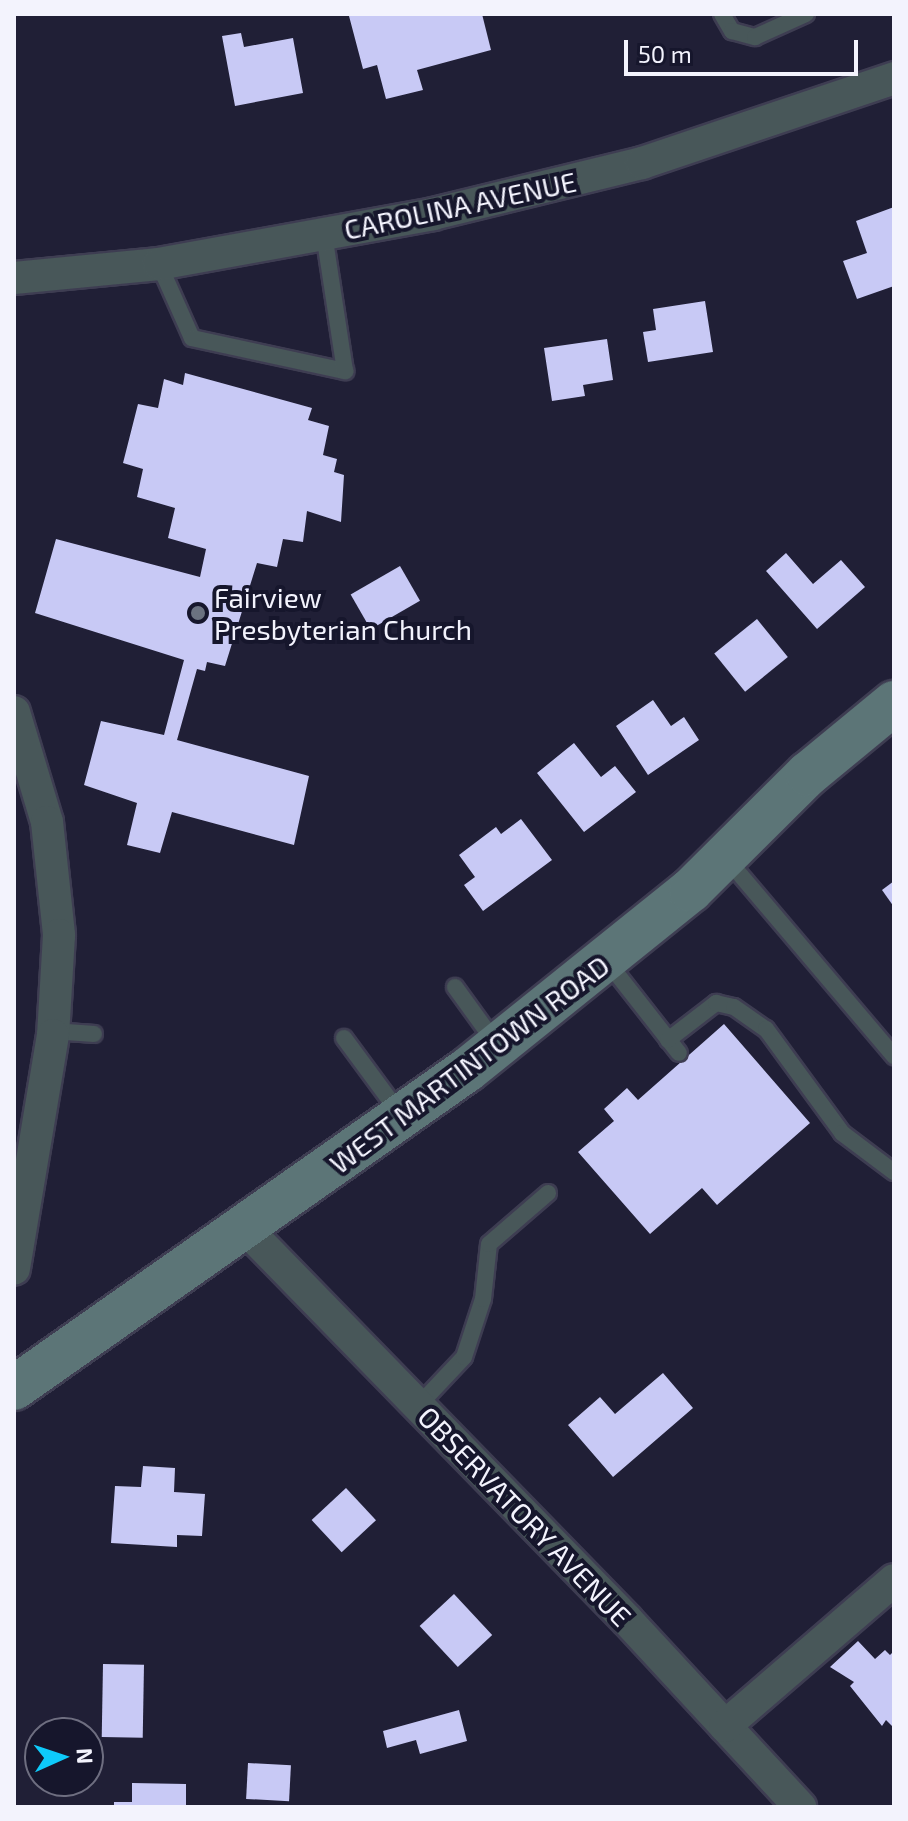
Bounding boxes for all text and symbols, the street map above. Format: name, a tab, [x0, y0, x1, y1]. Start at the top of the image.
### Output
scale bar	[628, 24, 862, 74]
text: 50 m	[638, 39, 692, 68]
street label: CAROLINA AVENUE	[340, 164, 580, 246]
place label: Fairview Presbyterian Church	[214, 580, 472, 646]
marker: Fairview Presbyterian Church	[189, 604, 207, 622]
street label: WEST MARTINTOWN ROAD	[322, 948, 616, 1180]
street label: OBSERVATORY AVENUE	[411, 1399, 639, 1633]
north arrow	[24, 1717, 104, 1797]
text: N	[73, 1747, 99, 1764]

